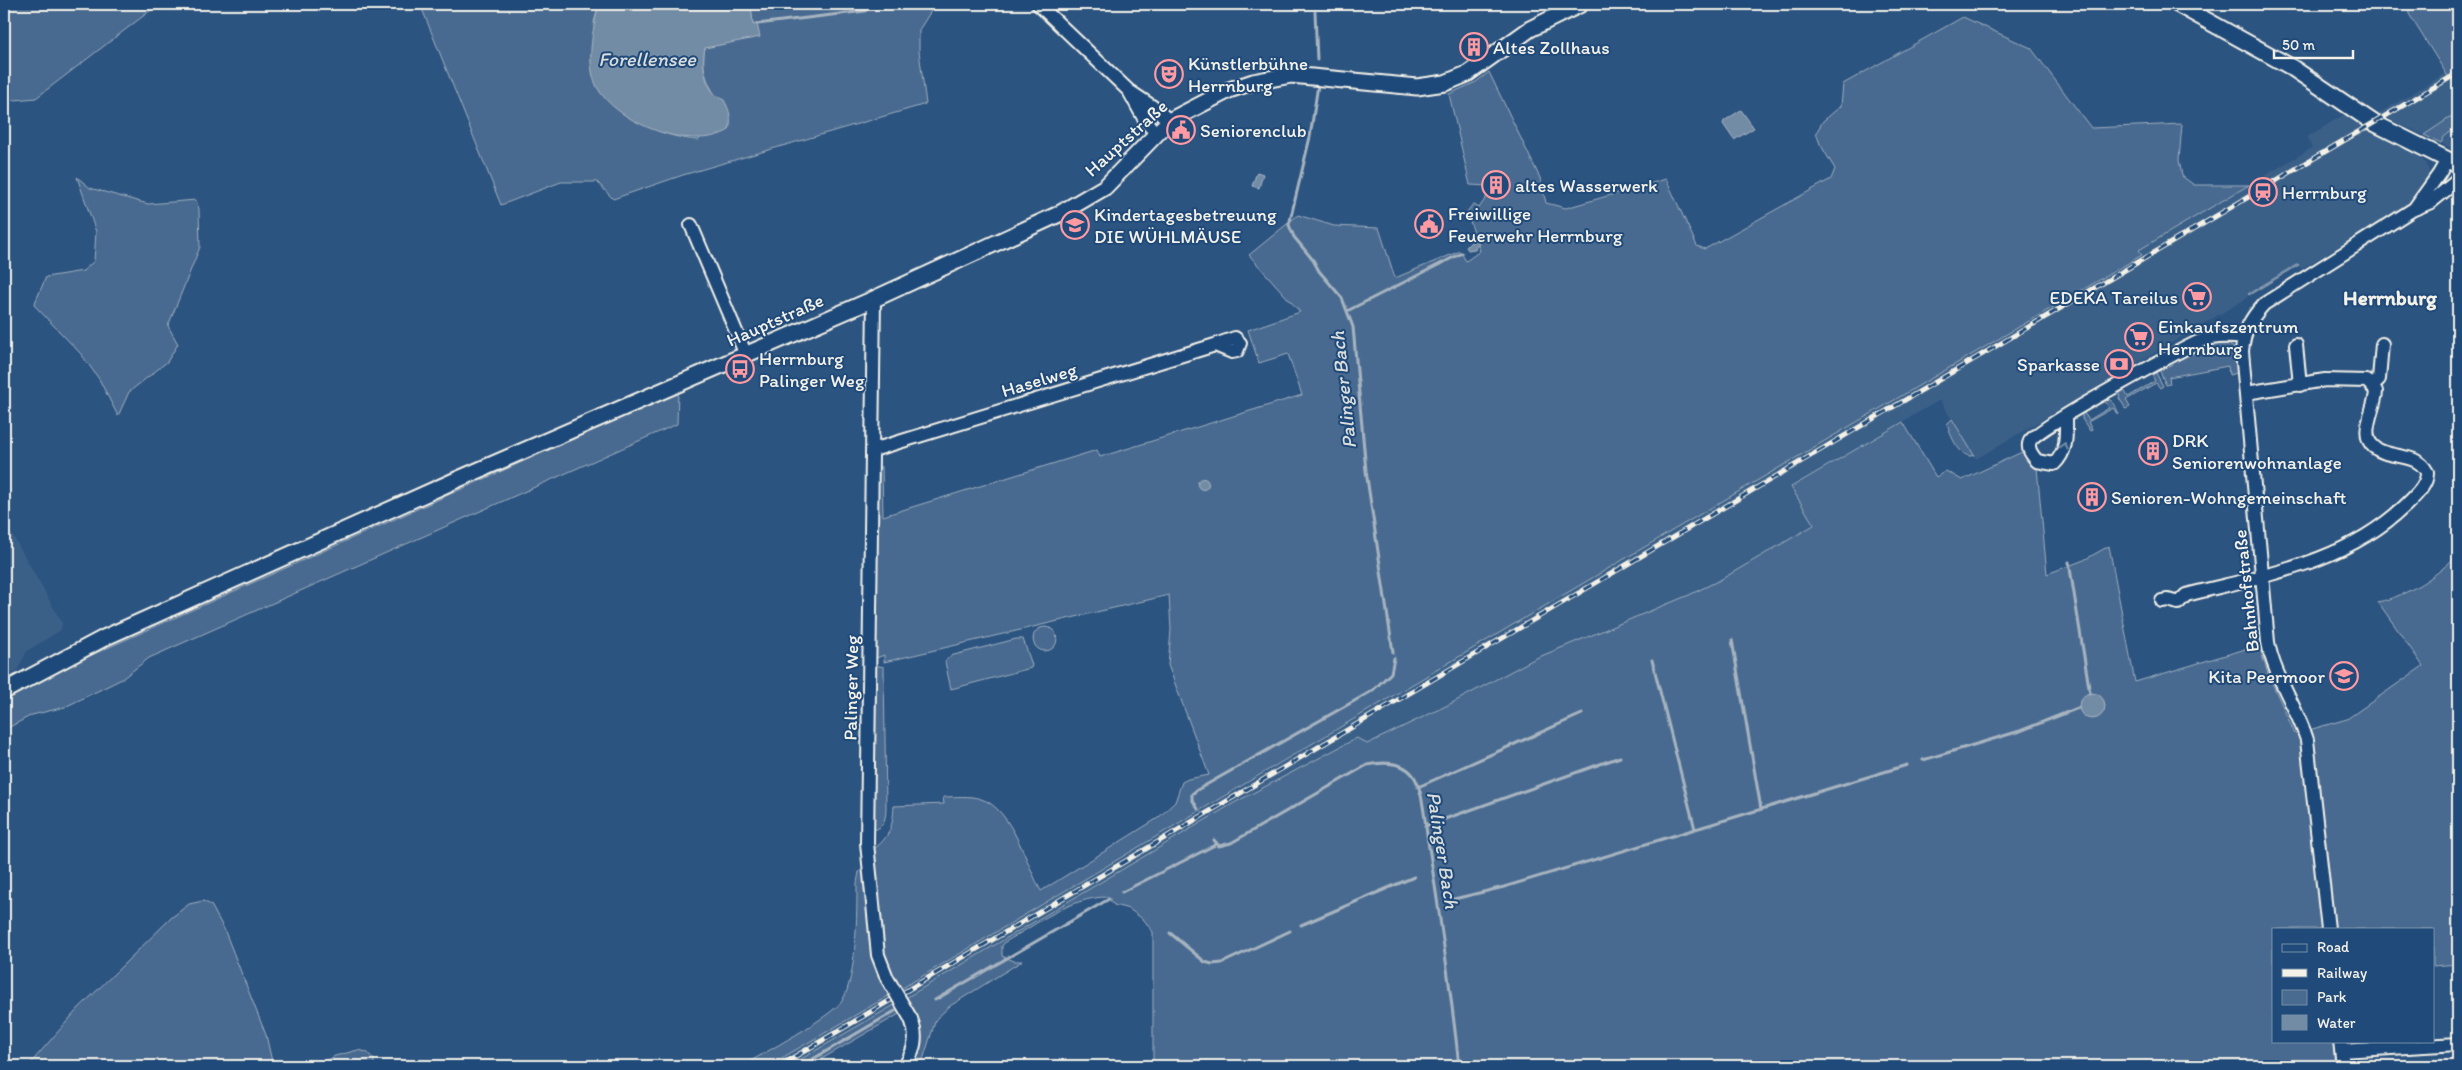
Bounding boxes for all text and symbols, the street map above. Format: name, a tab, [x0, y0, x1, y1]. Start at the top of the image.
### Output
scale bar	[2274, 28, 2353, 60]
building icon: Altes Zollhaus	[1459, 32, 1489, 62]
place label: Altes Zollhaus	[1493, 36, 1610, 59]
text: 50 m	[2282, 36, 2315, 54]
water label: Forellensee	[598, 47, 697, 71]
place label: Künstlerbühne Herrnburg	[1188, 52, 1308, 97]
theatre icon: Künstlerbühne Herrnburg	[1154, 59, 1184, 89]
street label: Hauptstraße	[1080, 95, 1172, 181]
public building icon: Seniorenclub	[1166, 115, 1196, 145]
place label: Seniorenclub	[1200, 119, 1307, 142]
building icon: altes Wasserwerk	[1481, 170, 1511, 200]
place label: altes Wasserwerk	[1515, 174, 1658, 197]
station icon: Herrnburg	[2248, 177, 2278, 207]
place label: Herrnburg	[2282, 181, 2367, 204]
place label: Freiwillige Feuerwehr Herrnburg	[1448, 202, 1623, 247]
place label: Kindertagesbetreuung DIE WÜHLMÄUSE	[1094, 203, 1277, 248]
public building icon: Freiwillige Feuerwehr Herrnburg	[1414, 209, 1444, 239]
school or university icon: Kindertagesbetreuung DIE WÜHLMÄUSE	[1060, 210, 1090, 240]
supermarket icon: EDEKA Tareilus	[2182, 282, 2212, 312]
district label: Herrnburg	[2343, 285, 2438, 311]
place label: EDEKA Tareilus	[2050, 286, 2178, 309]
street label: Hauptstraße	[723, 288, 827, 352]
place label: Einkaufszentrum Herrnburg	[2158, 315, 2299, 360]
supermarket icon: Einkaufszentrum Herrnburg	[2124, 322, 2154, 352]
water label: Palinger Bach	[1325, 330, 1361, 450]
place label: Herrnburg Palinger Weg	[759, 347, 865, 392]
bank icon: Sparkasse	[2104, 349, 2134, 379]
place label: Sparkasse	[2017, 353, 2100, 376]
bus stop icon: Herrnburg Palinger Weg	[725, 354, 755, 384]
street label: Haselweg	[998, 358, 1080, 402]
place label: DRK Seniorenwohnanlage	[2172, 429, 2342, 474]
building icon: DRK Seniorenwohnanlage	[2138, 436, 2168, 466]
one-way arrow	[2059, 442, 2069, 450]
building icon: Senioren-Wohngemeinschaft	[2077, 482, 2107, 512]
place label: Senioren-Wohngemeinschaft	[2111, 486, 2347, 509]
street label: Bahnhofstraße	[2228, 529, 2264, 653]
street label: Palinger Weg	[839, 635, 863, 741]
school or university icon: Kita Peermoor	[2329, 661, 2359, 691]
place label: Kita Peermoor	[2208, 665, 2325, 688]
water label: Palinger Bach	[1422, 790, 1464, 911]
legend	[2272, 928, 2434, 1042]
text: Road	[2317, 938, 2350, 956]
text: Railway	[2317, 964, 2367, 982]
text: Park	[2317, 988, 2347, 1006]
text: Water	[2317, 1014, 2356, 1032]

